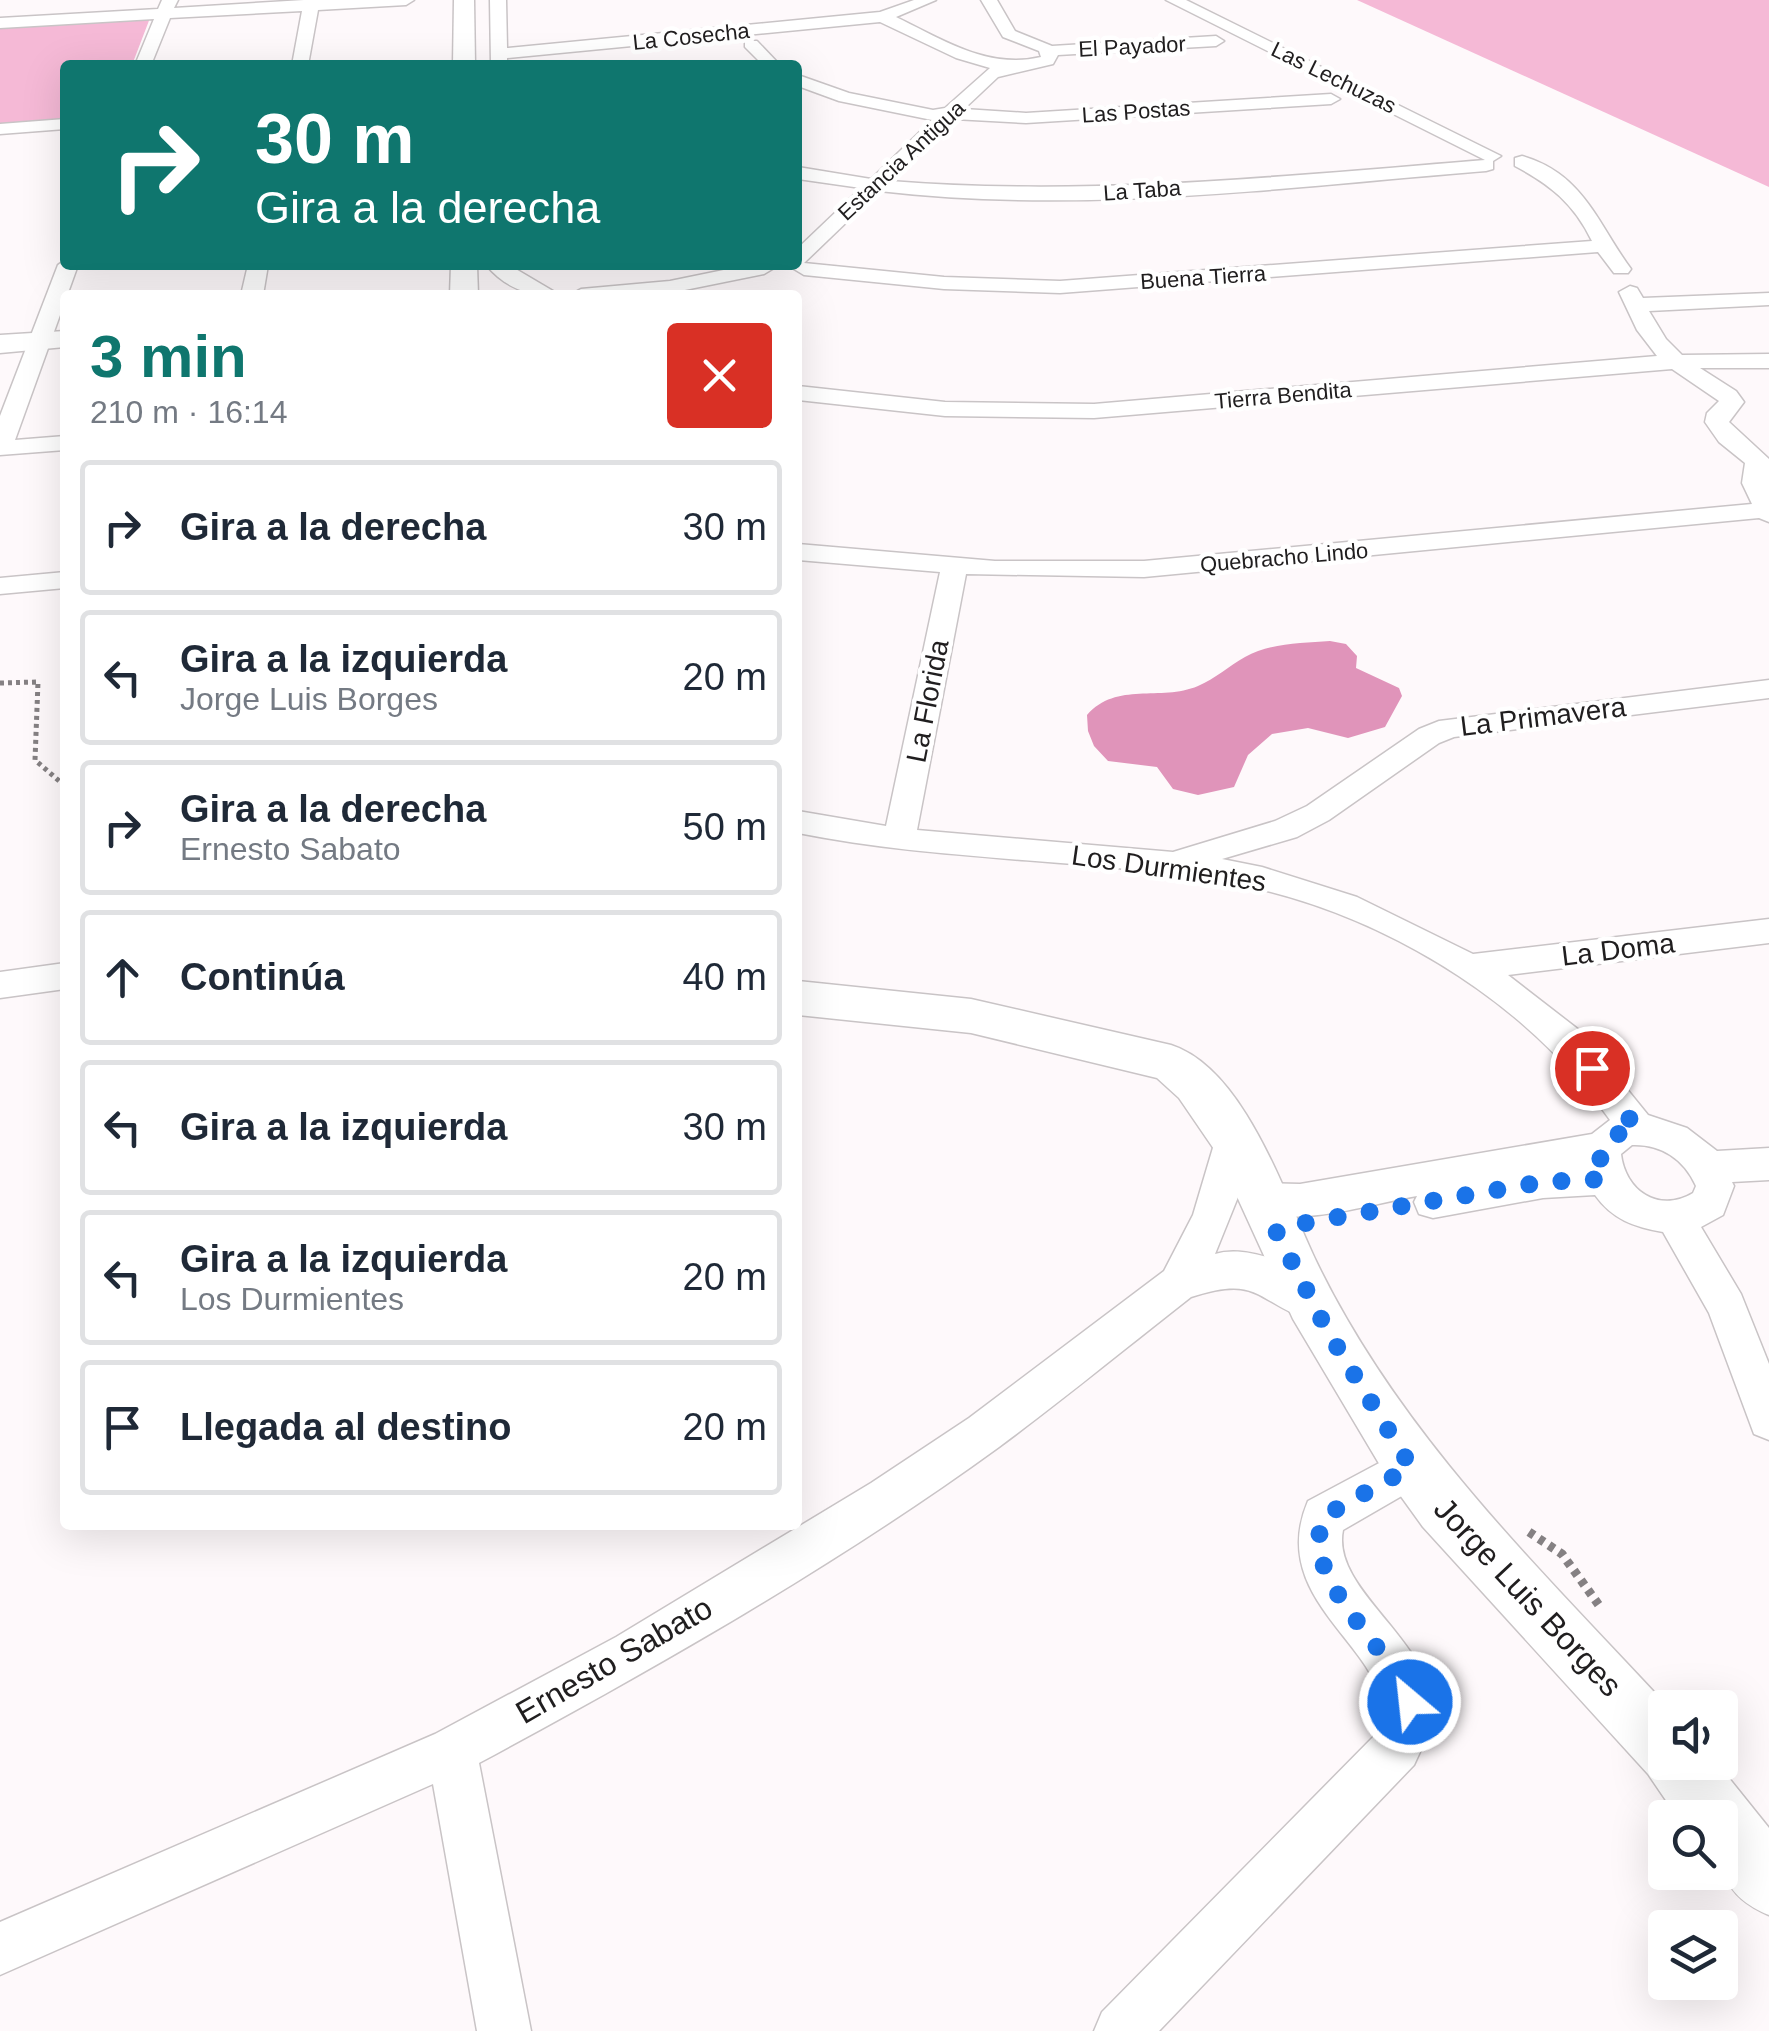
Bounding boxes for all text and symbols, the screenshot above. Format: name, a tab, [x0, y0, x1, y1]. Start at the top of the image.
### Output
street label: La Cosecha	[631, 18, 751, 55]
street label: El Payador	[1078, 31, 1186, 62]
street label: Las Lechuzas	[1267, 36, 1400, 118]
street label: Estancia Antigua	[833, 95, 970, 225]
street label: Las Postas	[1081, 95, 1191, 128]
icon: right	[90, 100, 220, 230]
text: 30 m	[255, 100, 415, 178]
street label: La Taba	[1102, 175, 1183, 206]
text: Gira a la derecha	[255, 182, 600, 233]
street label: Buena Tierra	[1139, 261, 1267, 294]
text: 3 min	[90, 323, 247, 390]
button: close	[667, 323, 772, 428]
street label: Tierra Bendita	[1214, 377, 1353, 414]
text: 210 m · 16:14	[90, 394, 287, 430]
icon: right	[95, 500, 150, 555]
text: Gira a la derecha	[180, 506, 486, 548]
text: 30 m	[683, 506, 767, 548]
street label: Quebracho Lindo	[1199, 538, 1369, 577]
street label: La Florida	[900, 637, 955, 765]
text: Gira a la izquierda	[180, 638, 507, 680]
icon: left	[95, 650, 150, 705]
text: 20 m	[683, 656, 767, 698]
text: Jorge Luis Borges	[180, 681, 438, 717]
street label: La Primavera	[1459, 691, 1628, 742]
text: Gira a la derecha	[180, 788, 486, 830]
icon: right	[95, 800, 150, 855]
text: 50 m	[683, 806, 767, 848]
text: Ernesto Sabato	[180, 831, 401, 867]
street label: Los Durmientes	[1070, 840, 1268, 897]
street label: La Doma	[1560, 927, 1677, 972]
icon: ahead	[95, 950, 150, 1005]
text: Continúa	[180, 956, 345, 998]
text: 40 m	[683, 956, 767, 998]
pin	[1550, 1026, 1635, 1111]
icon: arrive	[1565, 1041, 1620, 1096]
icon: left	[95, 1100, 150, 1155]
text: Gira a la izquierda	[180, 1106, 507, 1148]
text: 30 m	[683, 1106, 767, 1148]
text: Gira a la izquierda	[180, 1238, 507, 1280]
icon: left	[95, 1250, 150, 1305]
text: 20 m	[683, 1256, 767, 1298]
text: Los Durmientes	[180, 1281, 404, 1317]
icon: arrive	[95, 1400, 150, 1455]
text: Llegada al destino	[180, 1406, 512, 1448]
text: 20 m	[683, 1406, 767, 1448]
street label: Jorge Luis Borges	[1427, 1490, 1629, 1704]
street label: Ernesto Sabato	[509, 1589, 719, 1731]
position arrow	[1358, 1650, 1462, 1754]
map controls	[1648, 1690, 1738, 2000]
button: sound	[1648, 1690, 1738, 1780]
button: search	[1648, 1800, 1738, 1890]
button: layers	[1648, 1910, 1738, 2000]

